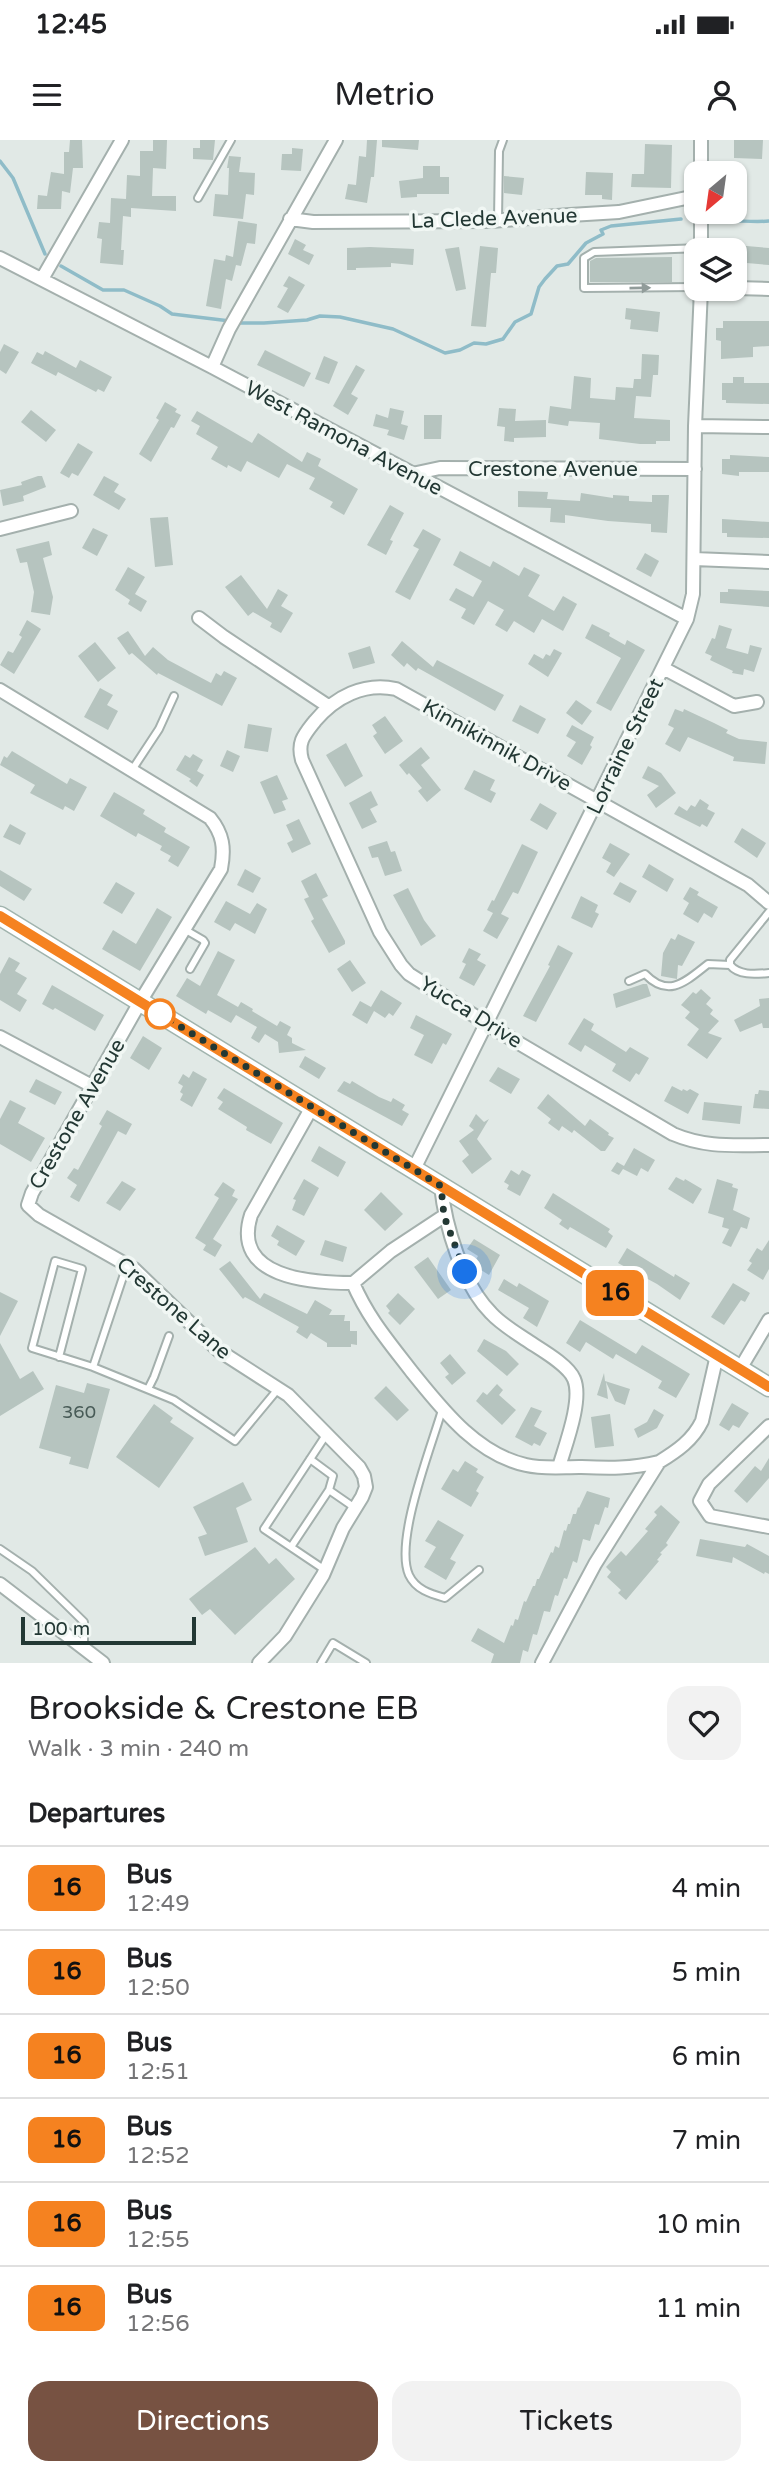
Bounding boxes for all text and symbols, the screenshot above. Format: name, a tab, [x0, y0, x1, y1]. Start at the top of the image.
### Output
text: 12:45	[35, 9, 107, 40]
icon: menu	[28, 76, 66, 114]
text: Metrio	[334, 76, 435, 114]
icon: person	[703, 76, 741, 114]
north arrow	[684, 161, 747, 224]
map controls	[684, 161, 747, 301]
street label: La Clede Avenue	[410, 203, 578, 234]
button: layers	[684, 238, 747, 301]
one-way arrow	[629, 282, 651, 293]
street label: West Ramona Avenue	[241, 376, 447, 501]
street label: Crestone Avenue	[468, 457, 638, 482]
street label: Lorraine Street	[582, 674, 669, 818]
street label: Kinnikinnik Drive	[418, 694, 576, 797]
street label: Yucca Drive	[415, 971, 527, 1054]
unlabelled marker	[145, 999, 175, 1029]
street label: Crestone Avenue	[24, 1034, 131, 1194]
street label: Crestone Lane	[111, 1252, 236, 1365]
your location	[447, 1254, 482, 1289]
line badge: 16	[584, 1270, 646, 1316]
text: 16	[600, 1278, 630, 1307]
house number: 360	[62, 1401, 96, 1423]
scale bar	[21, 1614, 196, 1646]
text: 100 m	[32, 1618, 90, 1640]
button: heart	[667, 1686, 741, 1760]
text: Brookside & Crestone EB	[28, 1689, 419, 1728]
text: Walk · 3 min · 240 m	[28, 1735, 249, 1763]
text: Departures	[28, 1798, 165, 1829]
text: Bus	[126, 1859, 172, 1890]
text: 16	[51, 1873, 82, 1902]
text: 4 min	[672, 1873, 741, 1904]
text: 12:49	[126, 1890, 190, 1918]
text: Bus	[126, 1943, 172, 1974]
text: 16	[51, 1957, 82, 1986]
text: 5 min	[672, 1957, 741, 1988]
text: 12:50	[126, 1974, 190, 2002]
text: Bus	[126, 2027, 172, 2058]
text: 16	[51, 2041, 82, 2070]
text: 6 min	[672, 2041, 741, 2072]
text: 12:51	[126, 2058, 190, 2086]
text: Bus	[126, 2111, 172, 2142]
text: 16	[51, 2125, 82, 2154]
text: 7 min	[672, 2125, 741, 2156]
text: 12:52	[126, 2142, 190, 2170]
text: Bus	[126, 2195, 172, 2226]
text: 16	[51, 2209, 82, 2238]
text: 10 min	[655, 2209, 741, 2240]
text: 12:55	[126, 2226, 190, 2254]
text: Bus	[126, 2279, 172, 2310]
text: 16	[51, 2293, 82, 2322]
text: 11 min	[655, 2293, 741, 2324]
text: 12:56	[126, 2310, 190, 2338]
button: Directions	[28, 2381, 378, 2461]
button: Tickets	[392, 2381, 741, 2461]

